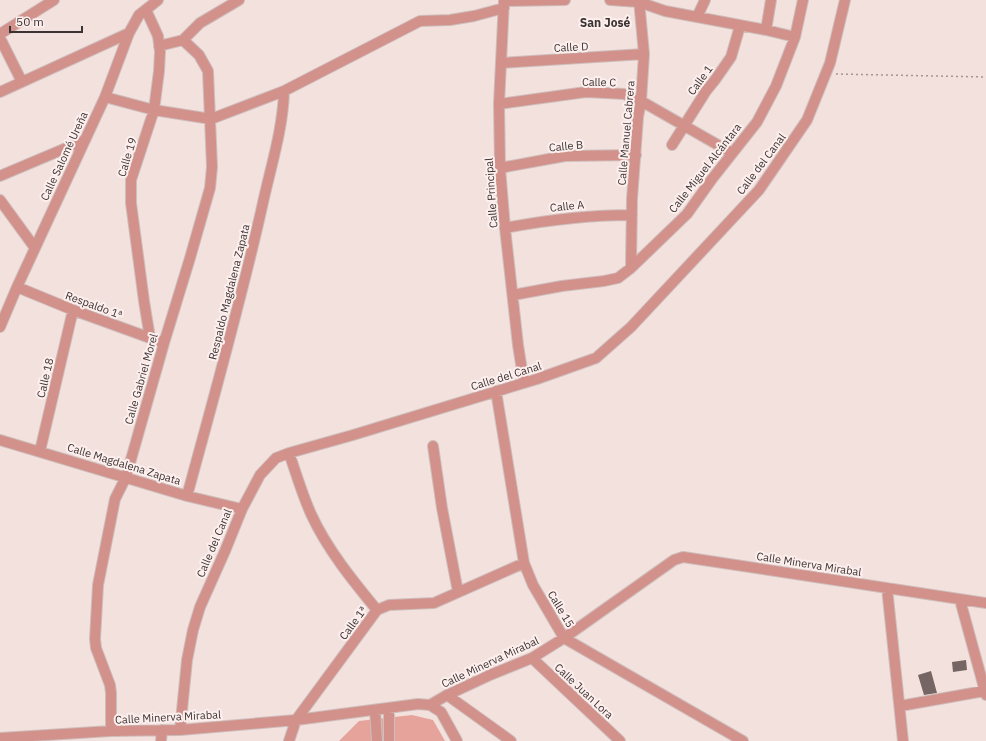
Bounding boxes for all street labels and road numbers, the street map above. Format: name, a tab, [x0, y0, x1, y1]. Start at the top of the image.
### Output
street label: Calle D	[553, 39, 589, 55]
street label: Calle 1	[684, 62, 716, 98]
street label: Calle C	[582, 75, 616, 89]
street label: Calle Manuel Cabrera	[614, 80, 638, 186]
street label: Calle Salomé Ureña	[37, 109, 91, 203]
street label: Calle Miguel Alcántara	[666, 120, 744, 216]
street label: Calle del Canal	[733, 131, 789, 197]
street label: Calle 19	[114, 136, 140, 178]
street label: Calle B	[548, 138, 584, 154]
street label: Calle Principal	[482, 157, 500, 229]
street label: Calle A	[549, 197, 585, 215]
street label: Respaldo Magdalena Zapata	[205, 223, 253, 361]
street label: Respaldo 1ª	[64, 288, 124, 322]
street label: Calle Gabriel Morel	[121, 332, 161, 426]
street label: Calle 18	[34, 357, 56, 399]
street label: Calle del Canal	[469, 359, 543, 393]
street label: Calle Magdalena Zapata	[66, 440, 183, 488]
street label: Calle del Canal	[193, 507, 235, 579]
street label: Calle Minerva Mirabal	[756, 549, 862, 579]
street label: Calle 15	[545, 588, 577, 630]
street label: Calle 1ª	[336, 603, 370, 643]
street label: Calle Minerva Mirabal	[439, 633, 541, 691]
street label: Calle Juan Lora	[552, 660, 616, 722]
street label: Calle Minerva Mirabal	[115, 707, 221, 727]

